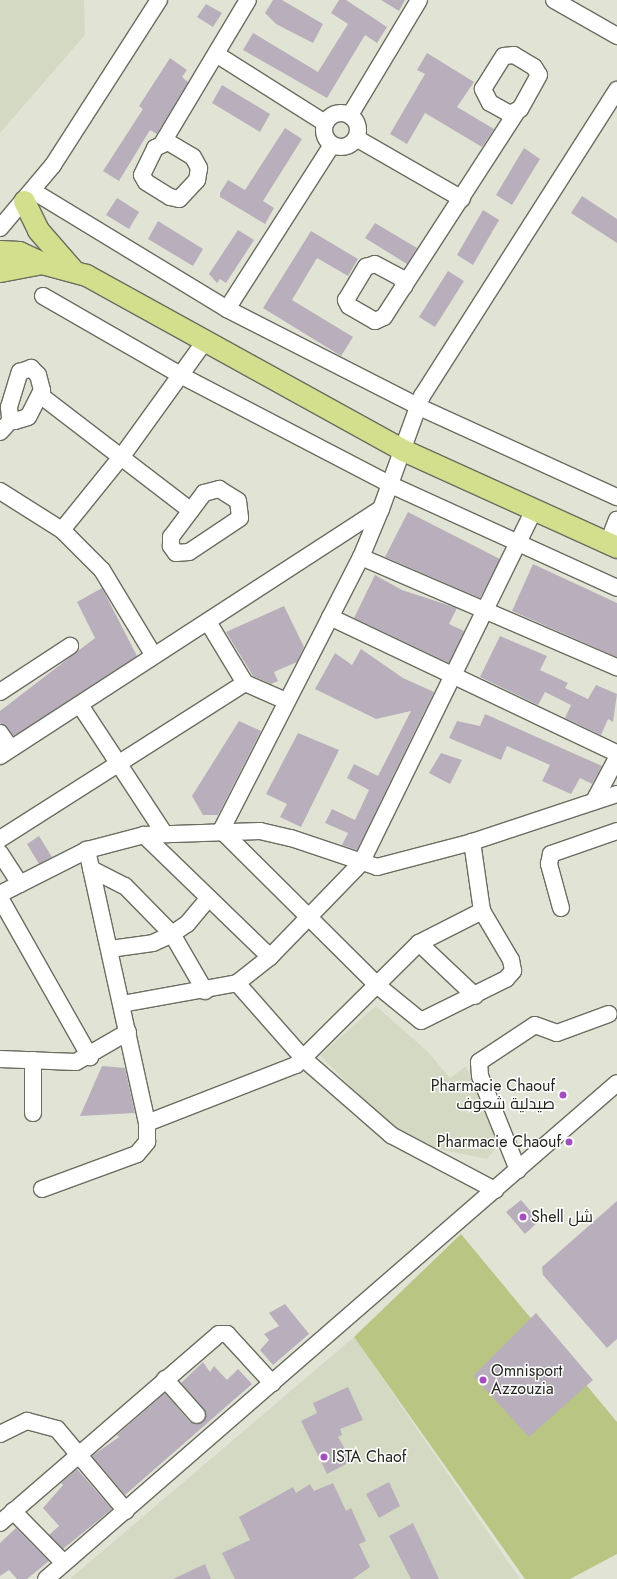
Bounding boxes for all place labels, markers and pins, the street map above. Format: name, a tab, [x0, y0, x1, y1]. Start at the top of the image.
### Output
place label: Pharmacie Chaouf صيدلية شعوف	[431, 1076, 555, 1114]
marker: Pharmacie Chaouf صيدلية شعوف	[558, 1090, 568, 1100]
place label: Pharmacie Chaouf	[437, 1132, 561, 1152]
marker: Pharmacie Chaouf	[564, 1137, 574, 1147]
place label: Shell شل	[531, 1207, 593, 1227]
marker: Shell شل	[518, 1212, 528, 1222]
place label: Omnisport Azzouzia	[491, 1361, 562, 1399]
marker: Omnisport Azzouzia	[478, 1375, 488, 1385]
place label: ISTA Chaof	[332, 1447, 406, 1467]
marker: ISTA Chaof	[319, 1452, 329, 1462]

